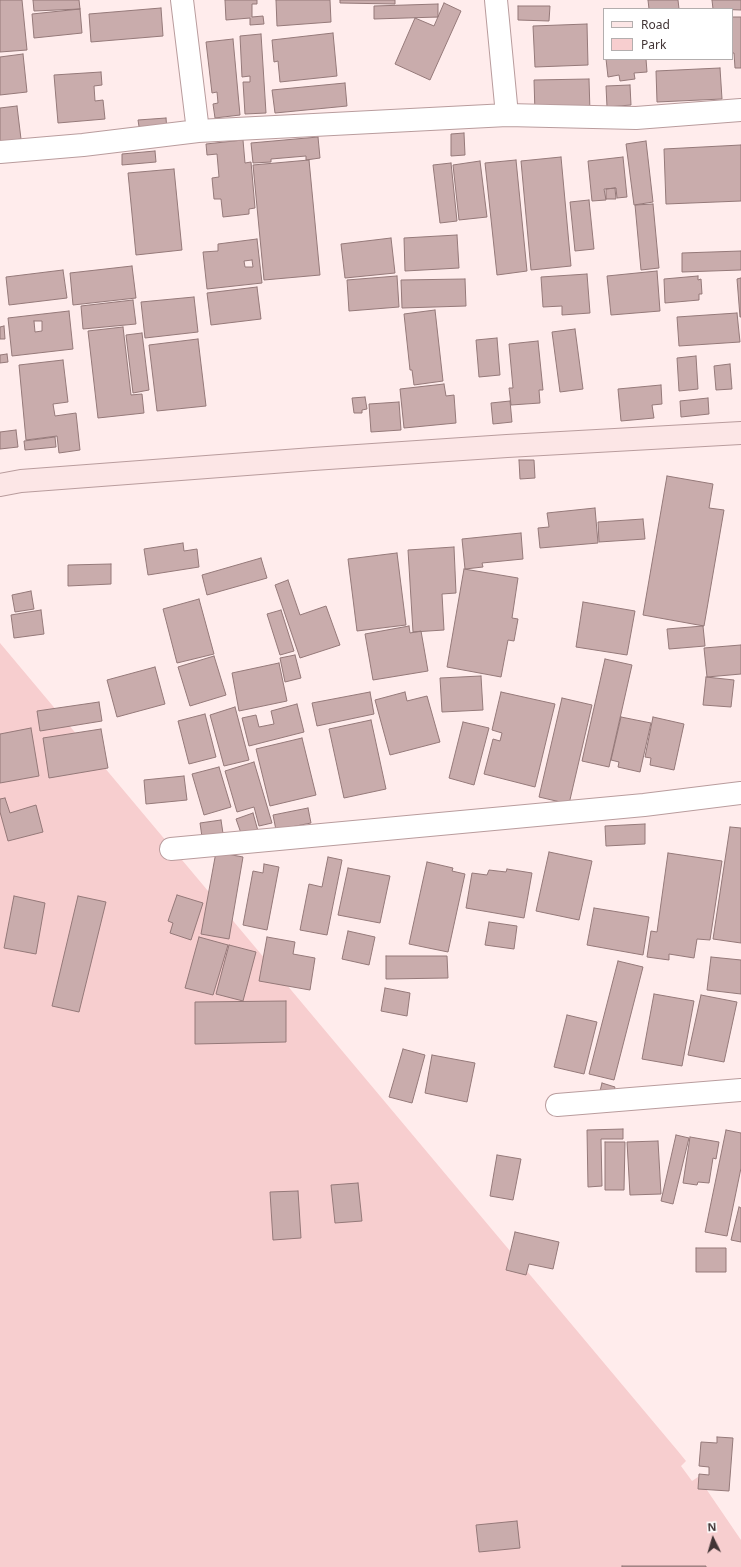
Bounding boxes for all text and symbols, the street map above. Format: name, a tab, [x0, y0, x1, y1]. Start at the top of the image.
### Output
legend	[603, 8, 733, 60]
text: Road	[641, 16, 670, 33]
text: Park	[641, 36, 666, 53]
north arrow	[693, 1519, 733, 1559]
text: N	[707, 1519, 717, 1534]

